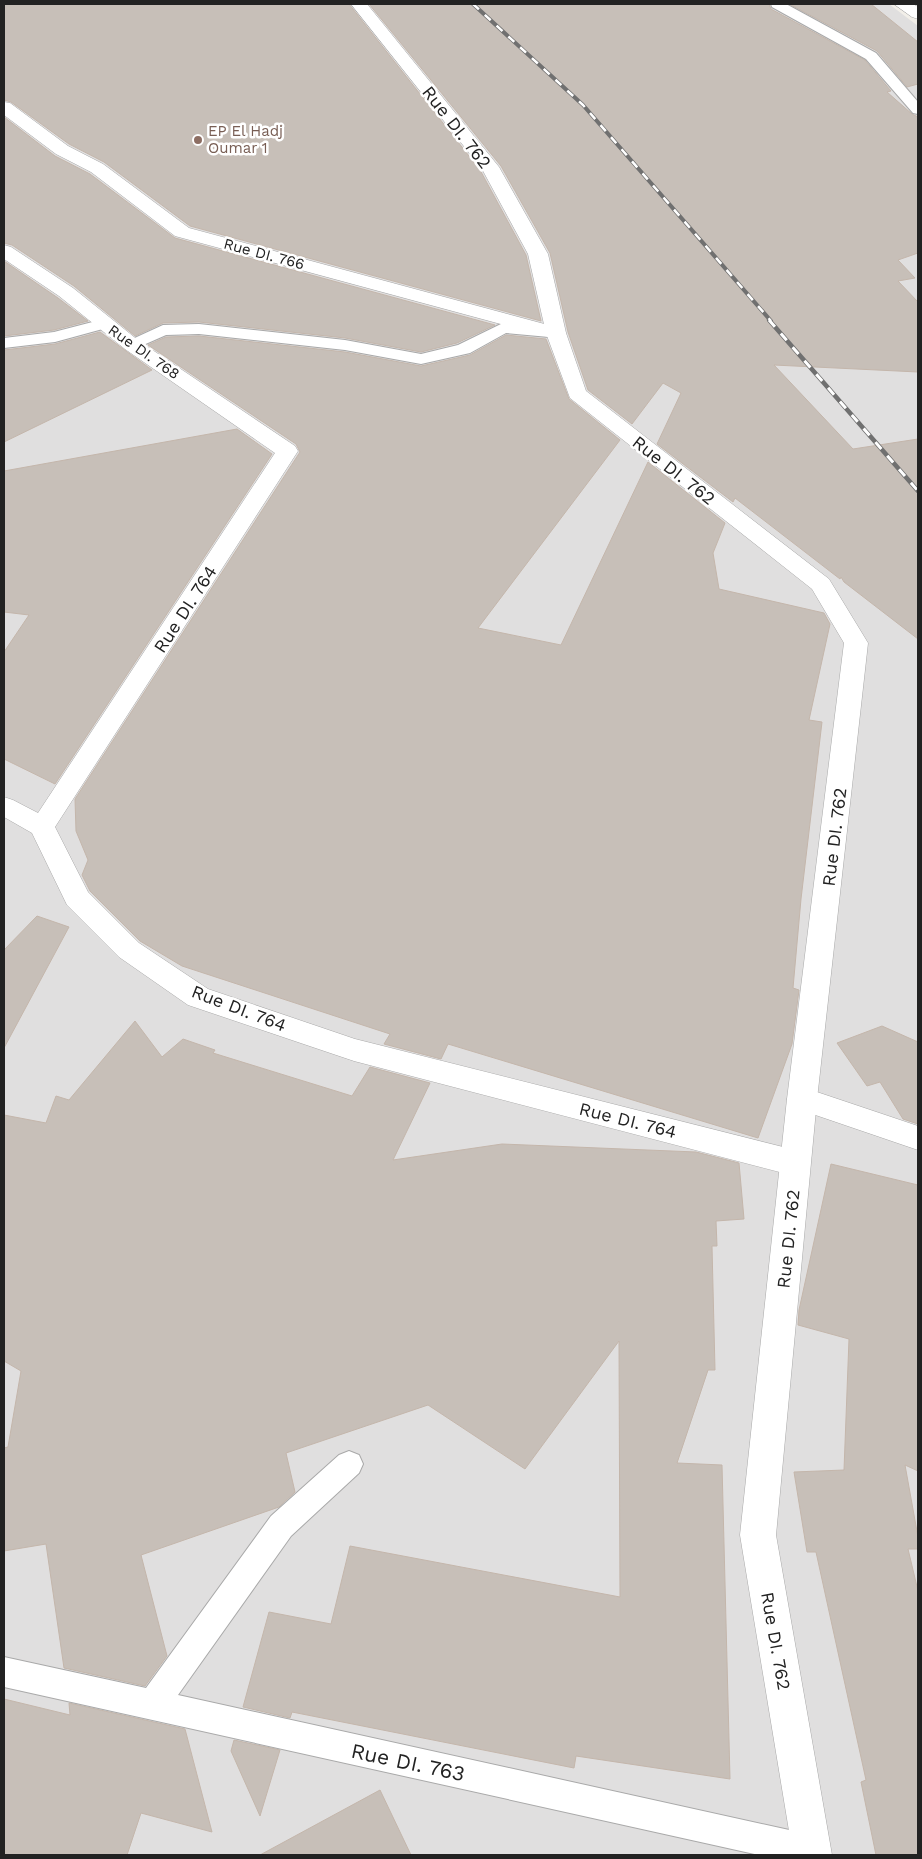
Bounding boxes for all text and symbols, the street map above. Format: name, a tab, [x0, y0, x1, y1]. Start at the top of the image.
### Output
street label: Rue DI. 762	[418, 81, 496, 173]
place label: EP El Hadj Oumar 1	[208, 122, 283, 157]
marker: EP El Hadj Oumar 1	[192, 134, 204, 146]
street label: Rue DI. 766	[222, 235, 306, 273]
street label: Rue DI. 768	[105, 321, 183, 383]
street label: Rue DI. 762	[628, 431, 720, 509]
street label: Rue DI. 764	[149, 562, 221, 656]
street label: Rue DI. 762	[818, 787, 850, 887]
street label: Rue DI. 764	[189, 980, 289, 1036]
street label: Rue DI. 764	[577, 1098, 679, 1142]
street label: Rue DI. 762	[772, 1189, 804, 1289]
street label: Rue DI. 762	[757, 1590, 795, 1692]
street label: Rue DI. 763	[349, 1738, 467, 1786]

